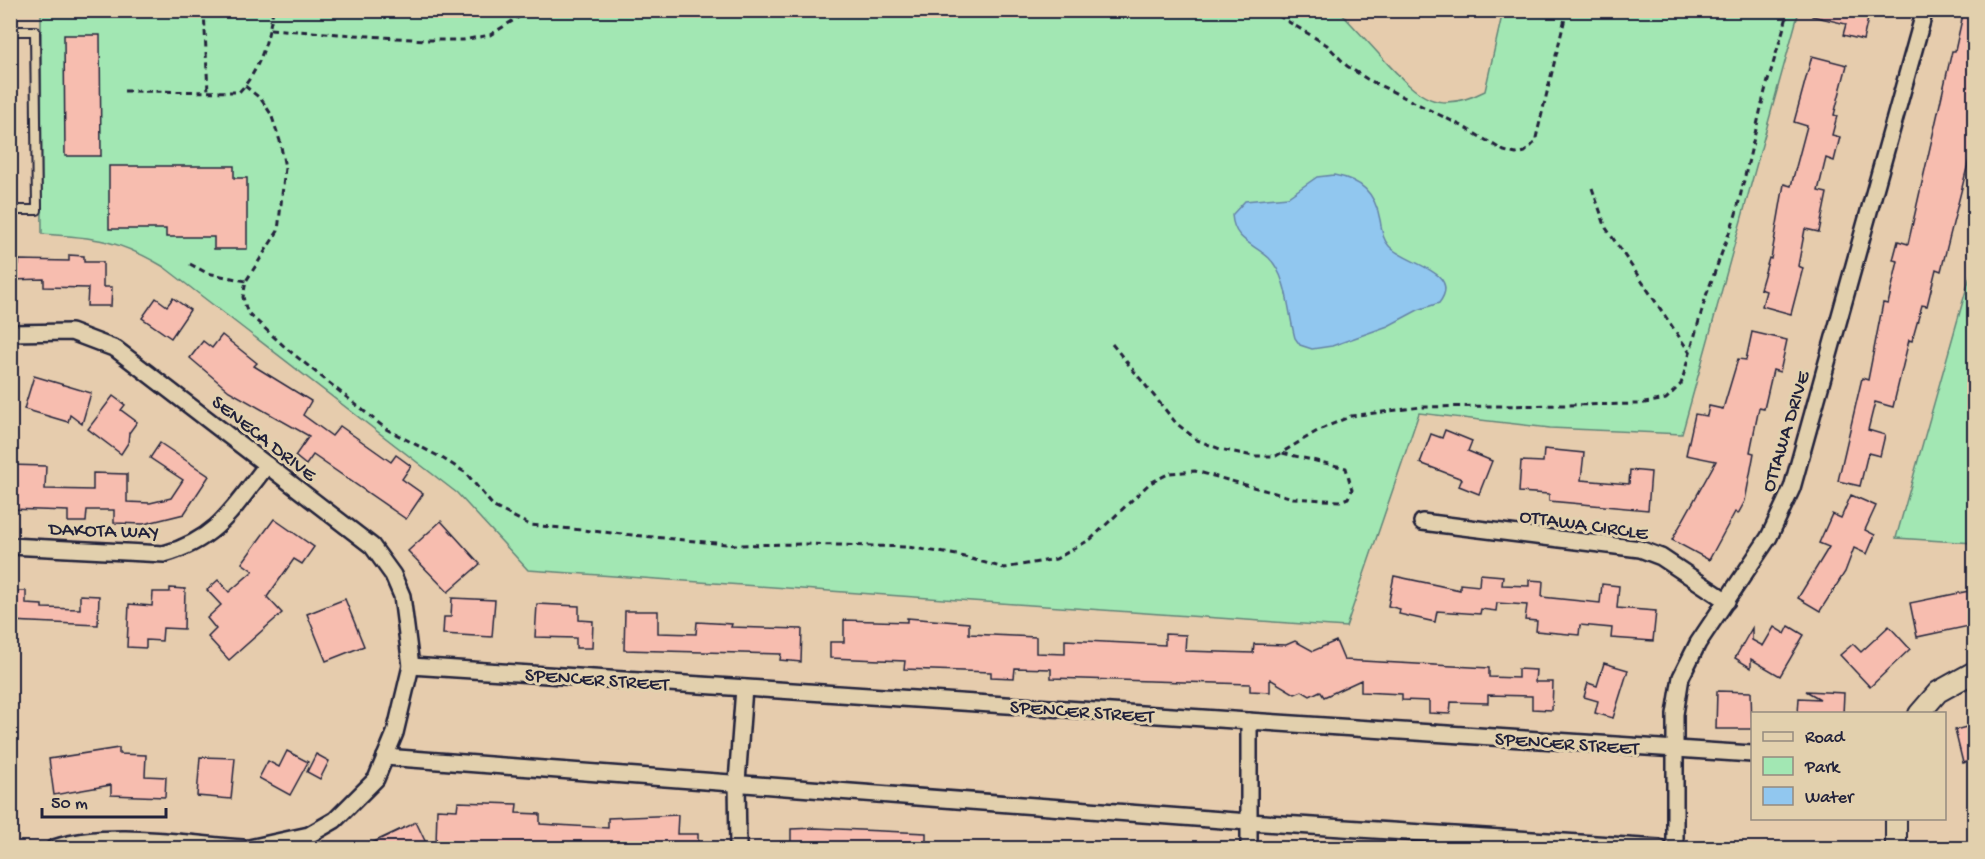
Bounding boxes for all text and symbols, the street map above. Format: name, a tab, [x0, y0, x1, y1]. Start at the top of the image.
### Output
street label: OTTAWA DRIVE	[1758, 368, 1817, 495]
street label: SENECA DRIVE	[206, 392, 321, 489]
street label: OTTAWA CIRCLE	[1518, 506, 1651, 547]
street label: DAKOTA WAY	[46, 519, 159, 546]
street label: SPENCER STREET	[524, 665, 671, 698]
street label: SPENCER STREET	[1009, 697, 1156, 730]
legend	[1751, 712, 1946, 820]
text: Road	[1805, 728, 1846, 749]
street label: SPENCER STREET	[1494, 729, 1641, 762]
text: Park	[1804, 758, 1841, 779]
scale bar	[42, 781, 166, 819]
text: Water	[1805, 788, 1855, 809]
text: 50 m	[51, 794, 88, 815]

